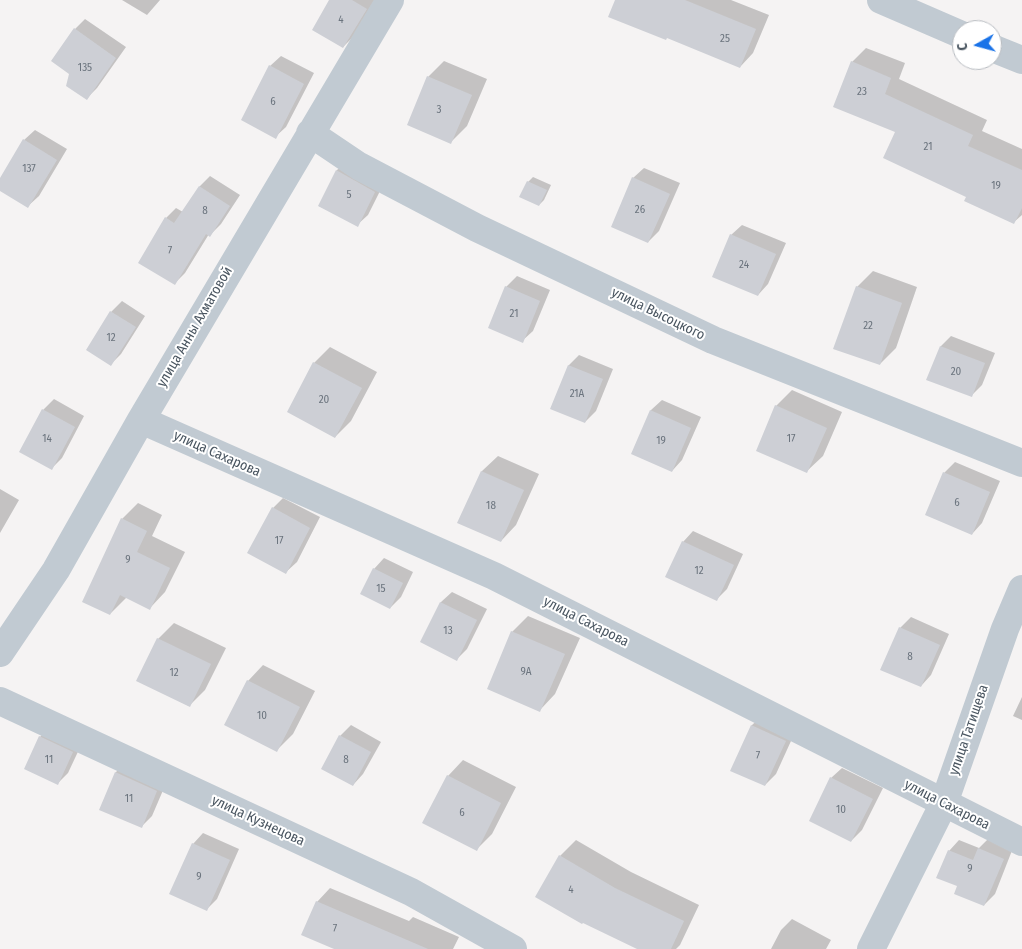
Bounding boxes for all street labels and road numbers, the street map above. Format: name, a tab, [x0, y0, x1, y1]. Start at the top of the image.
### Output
street label: улица Анны Ахматовой	[154, 264, 236, 390]
street label: улица Высоцкого	[608, 284, 708, 344]
street label: улица Сахарова	[171, 427, 263, 481]
street label: улица Сахарова	[541, 593, 631, 651]
street label: улица Татищева	[946, 683, 992, 777]
street label: улица Сахарова	[902, 776, 992, 834]
street label: улица Кузнецова	[209, 792, 307, 850]

